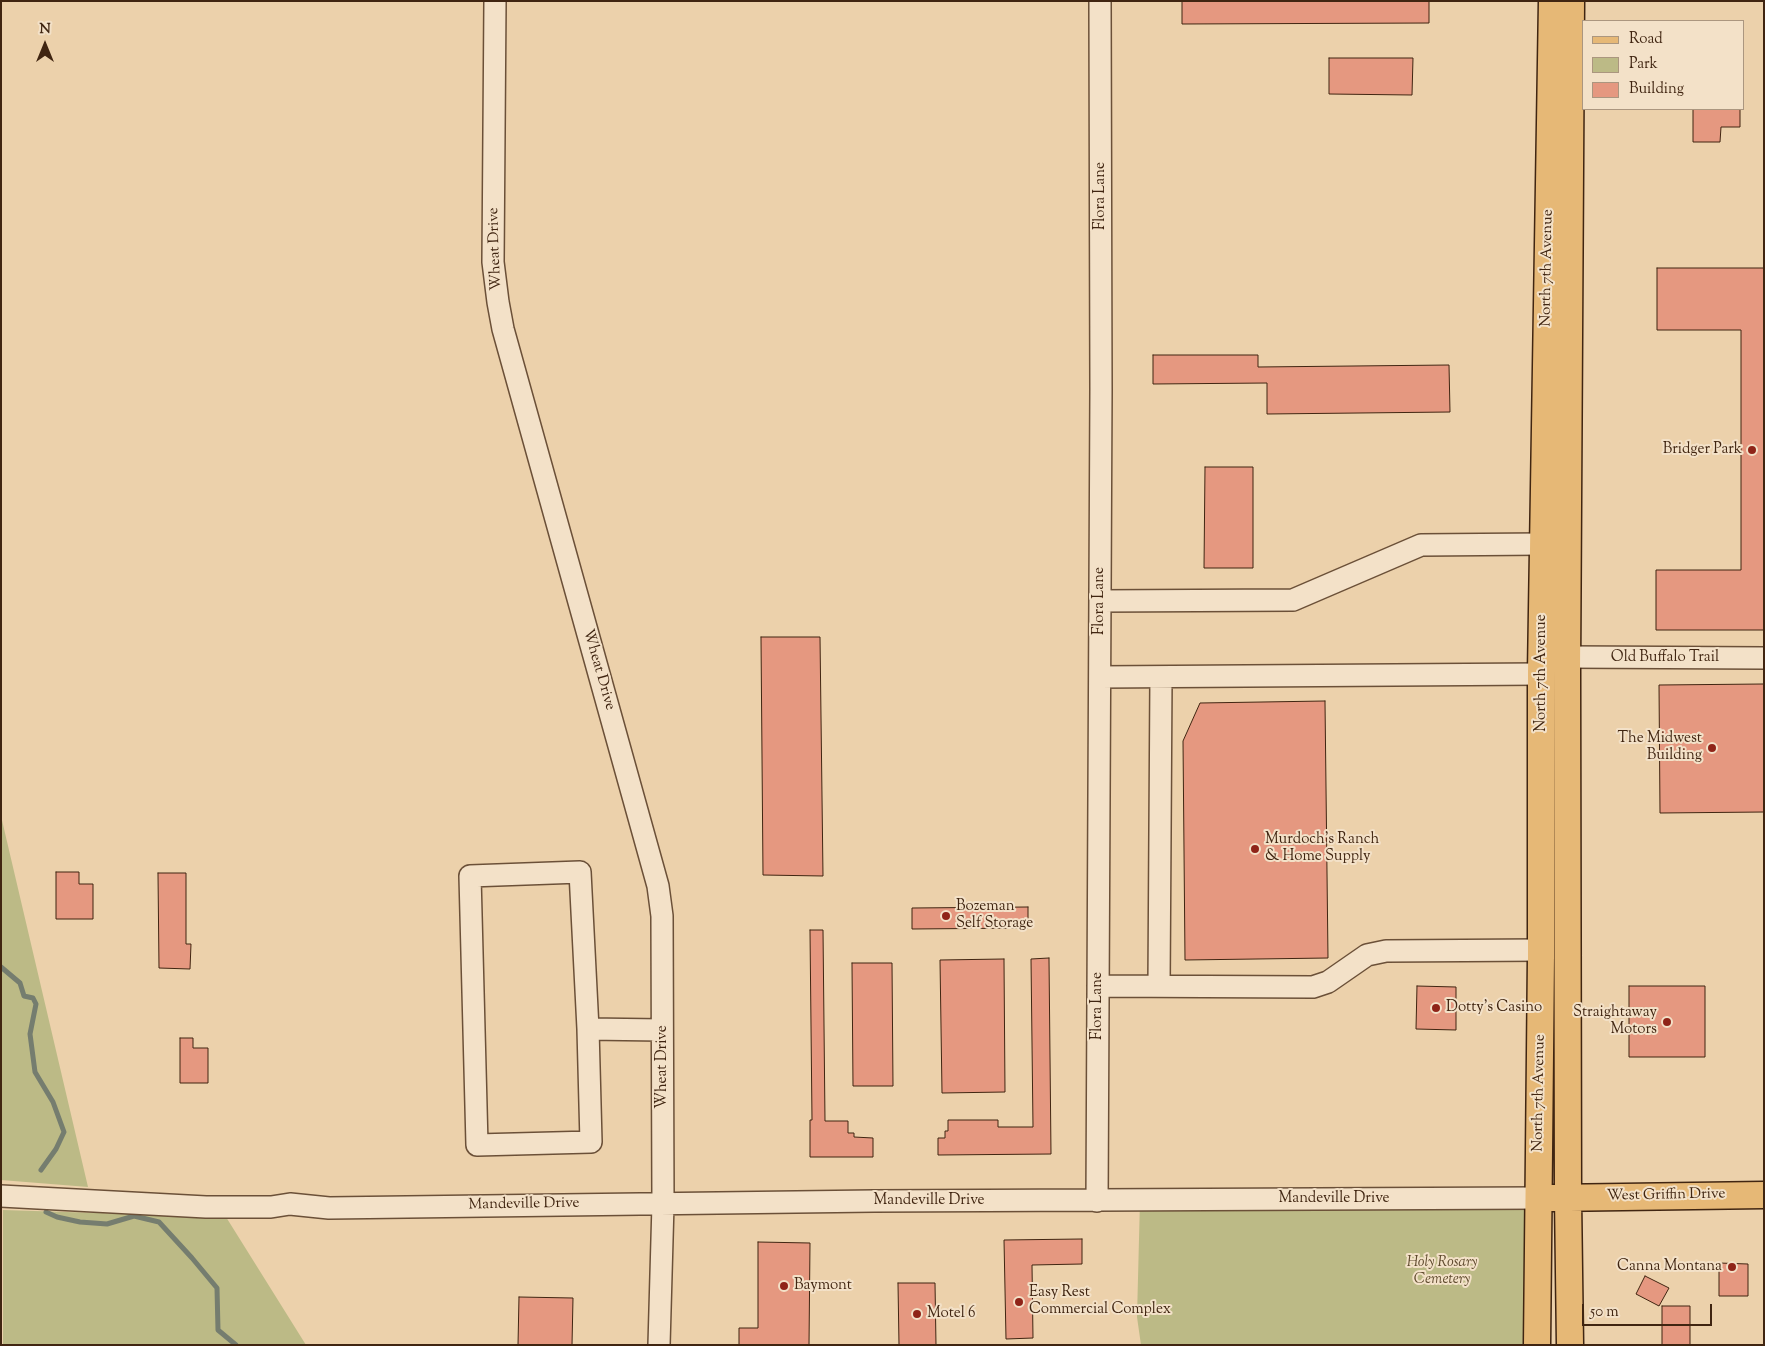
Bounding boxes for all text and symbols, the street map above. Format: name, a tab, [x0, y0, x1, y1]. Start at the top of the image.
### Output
north arrow	[20, 20, 70, 70]
text: N	[39, 20, 51, 40]
legend	[1582, 20, 1745, 110]
text: Road	[1629, 29, 1663, 50]
text: Park	[1629, 54, 1658, 75]
text: Building	[1629, 79, 1684, 100]
street label: Flora Lane	[1092, 162, 1110, 230]
street label: Wheat Drive	[486, 207, 506, 291]
street label: North 7th Avenue	[1538, 209, 1558, 327]
place label: Bridger Park	[1663, 441, 1742, 459]
marker: Bridger Park	[1746, 444, 1758, 456]
street label: Flora Lane	[1091, 567, 1109, 635]
street label: North 7th Avenue	[1533, 614, 1551, 732]
street label: Wheat Drive	[578, 627, 618, 713]
street label: Old Buffalo Trail	[1611, 649, 1719, 667]
place label: The Midwest Building	[1618, 730, 1702, 765]
marker: The Midwest Building	[1706, 742, 1718, 754]
place label: Murdoch's Ranch & Home Supply	[1265, 831, 1379, 866]
marker: Murdoch's Ranch & Home Supply	[1249, 843, 1261, 855]
place label: Bozeman Self Storage	[956, 898, 1033, 933]
marker: Bozeman Self Storage	[940, 910, 952, 922]
street label: Flora Lane	[1089, 972, 1107, 1040]
place label: Dotty's Casino	[1446, 999, 1542, 1017]
marker: Dotty's Casino	[1430, 1002, 1442, 1014]
place label: Straightaway Motors	[1573, 1004, 1657, 1039]
marker: Straightaway Motors	[1661, 1016, 1673, 1028]
street label: Wheat Drive	[654, 1025, 672, 1109]
street label: North 7th Avenue	[1530, 1034, 1550, 1152]
street label: West Griffin Drive	[1606, 1186, 1726, 1206]
street label: Mandeville Drive	[1278, 1190, 1390, 1208]
street label: Mandeville Drive	[873, 1192, 985, 1210]
street label: Mandeville Drive	[468, 1195, 580, 1215]
park label: Holy Rosary Cemetery	[1407, 1254, 1477, 1289]
place label: Canna Montana	[1617, 1258, 1722, 1276]
marker: Canna Montana	[1726, 1261, 1738, 1273]
place label: Baymont	[794, 1277, 852, 1295]
marker: Baymont	[778, 1280, 790, 1292]
place label: Easy Rest Commercial Complex	[1029, 1284, 1171, 1319]
scale bar	[1585, 1294, 1715, 1326]
marker: Easy Rest Commercial Complex	[1013, 1296, 1025, 1308]
text: 50 m	[1590, 1302, 1619, 1323]
place label: Motel 6	[927, 1305, 976, 1323]
marker: Motel 6	[911, 1308, 923, 1320]

